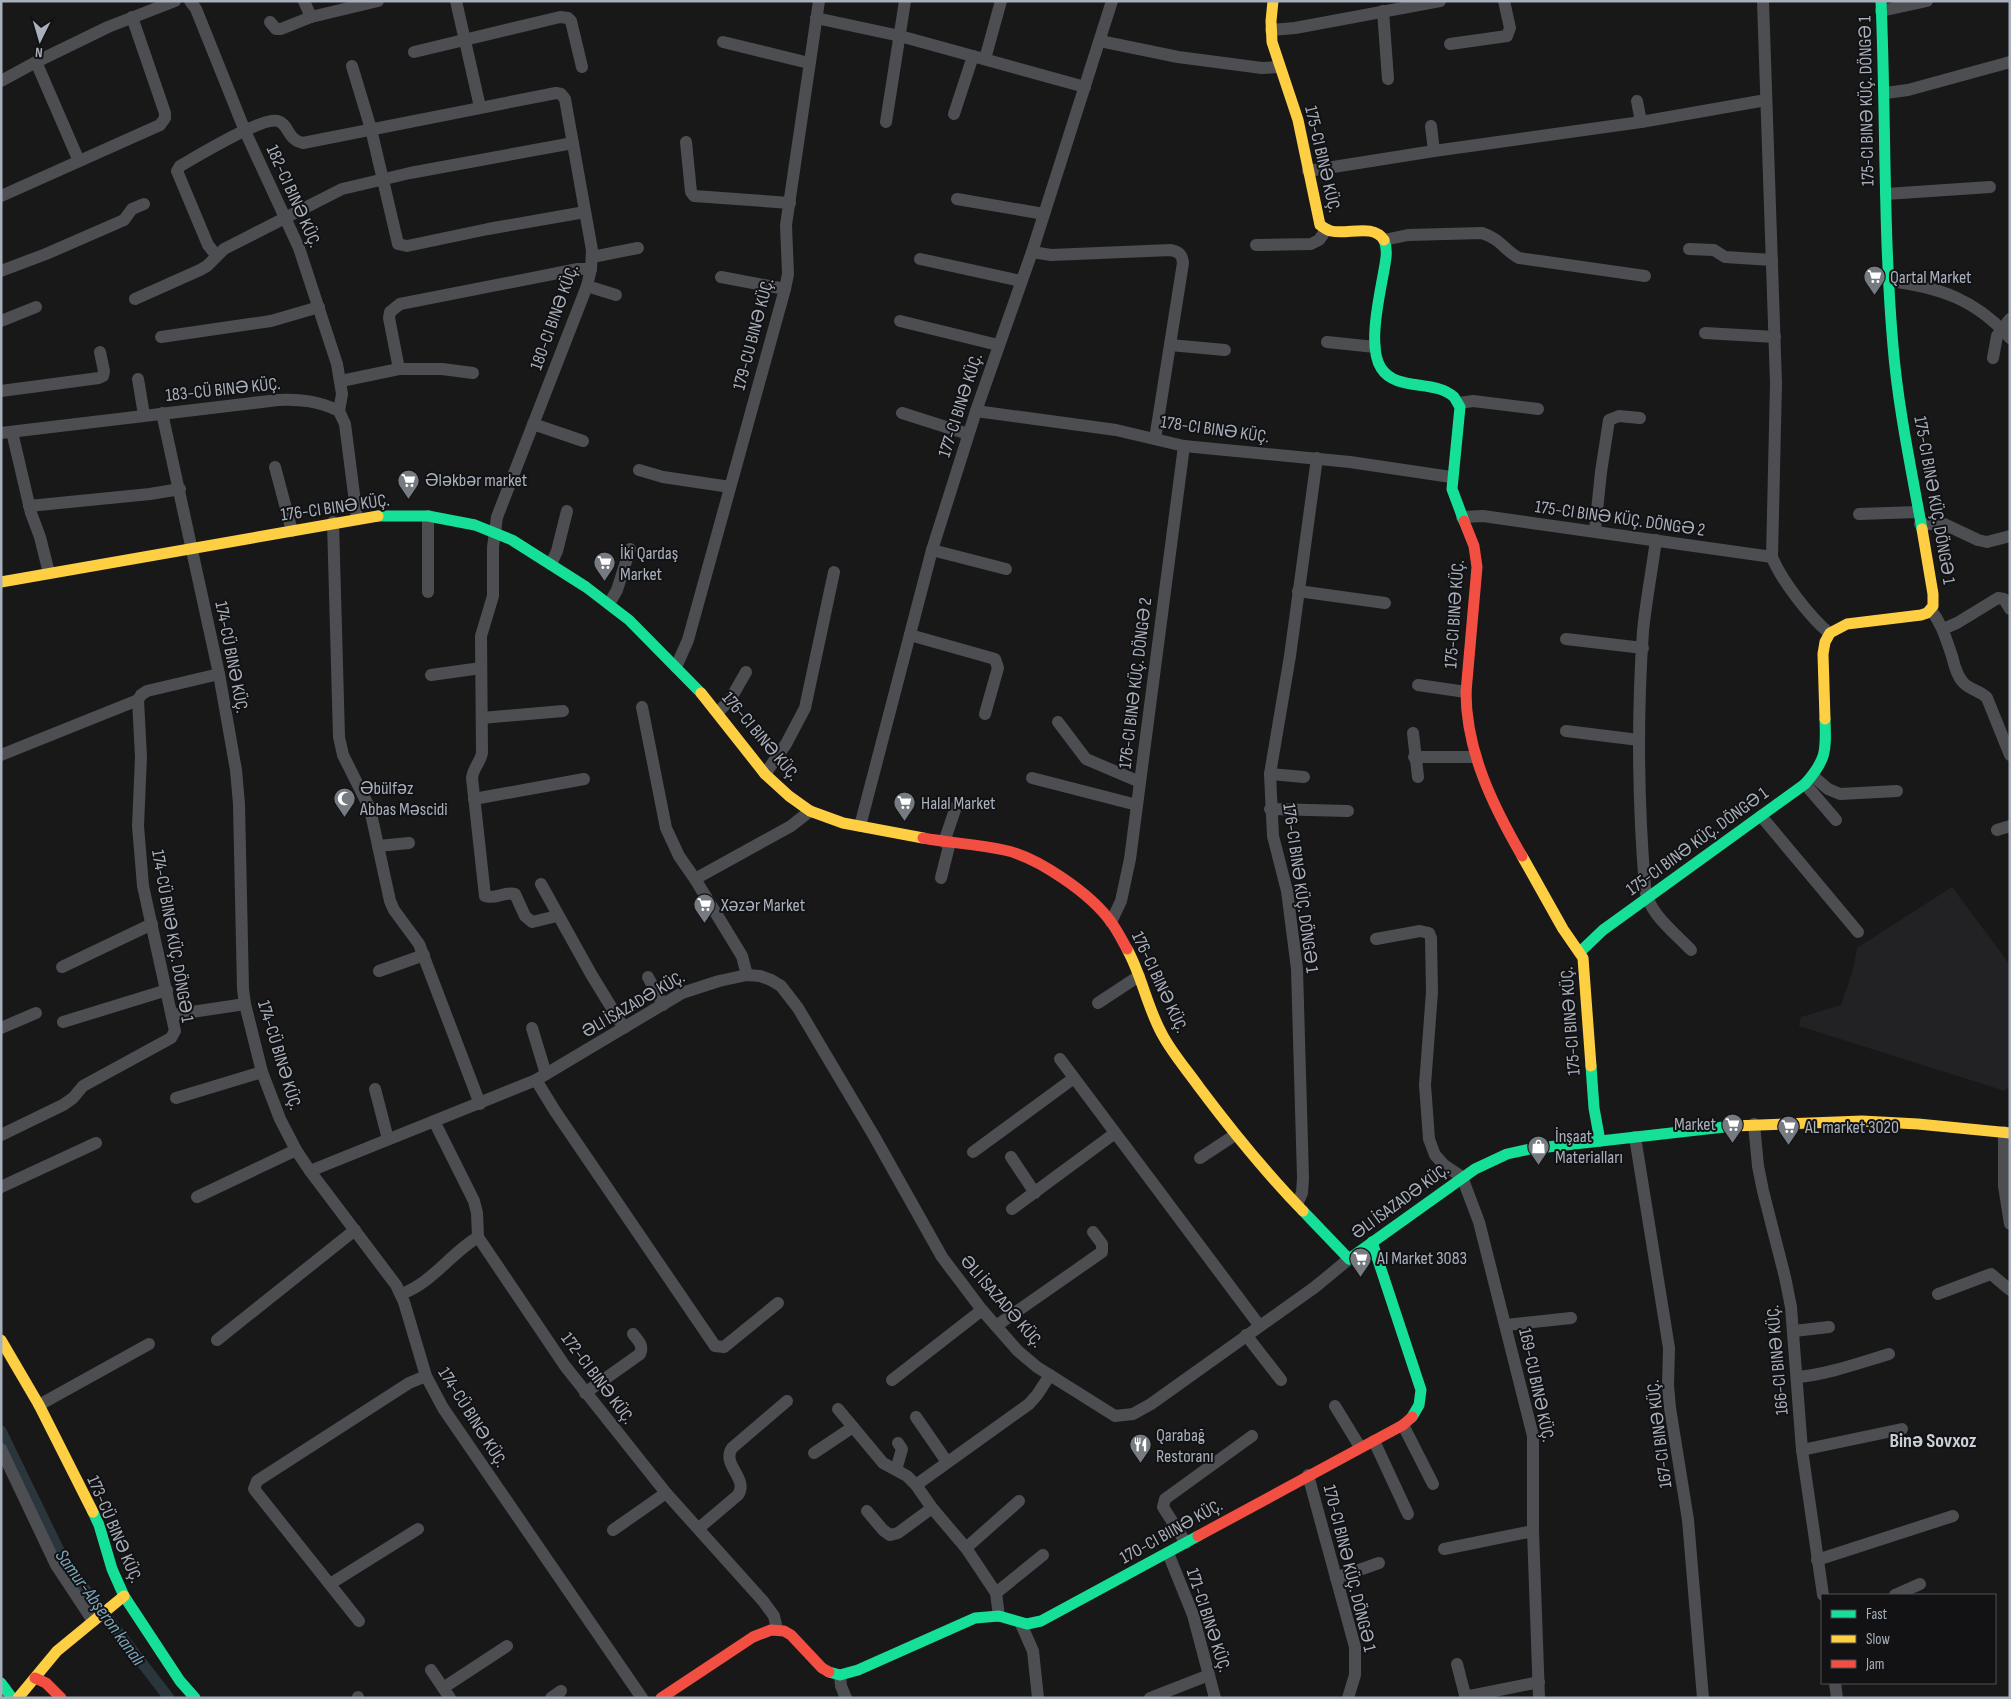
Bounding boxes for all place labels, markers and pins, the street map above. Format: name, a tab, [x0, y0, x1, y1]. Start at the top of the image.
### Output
supermarket icon: Qartal Market	[1862, 265, 1886, 296]
place label: Qartal Market	[1890, 267, 1972, 288]
supermarket icon: Ələkbər market	[397, 468, 421, 499]
place label: Ələkbər market	[425, 470, 528, 491]
place label: İki Qardaş Market	[620, 543, 678, 585]
supermarket icon: İki Qardaş Market	[592, 551, 616, 582]
place label: Əbülfəz Abbas Məscidi	[359, 778, 448, 820]
mosque icon: Əbülfəz Abbas Məscidi	[332, 786, 356, 817]
supermarket icon: Halal Market	[893, 791, 917, 822]
place label: Halal Market	[921, 793, 996, 814]
supermarket icon: Xəzər Market	[693, 893, 717, 924]
place label: Xəzər Market	[720, 895, 806, 916]
supermarket icon: Market	[1720, 1112, 1744, 1143]
place label: Market	[1674, 1114, 1716, 1135]
supermarket icon: AL market 3020	[1777, 1115, 1801, 1146]
place label: AL market 3020	[1804, 1117, 1899, 1138]
place label: İnşaat Materialları	[1555, 1126, 1623, 1168]
shop icon: İnşaat Materialları	[1527, 1134, 1551, 1165]
supermarket icon: Al Market 3083	[1349, 1246, 1373, 1277]
place label: Al Market 3083	[1376, 1248, 1467, 1269]
place label: Qarabağ Restoranı	[1156, 1425, 1213, 1467]
restaurant icon: Qarabağ Restoranı	[1128, 1433, 1152, 1464]

